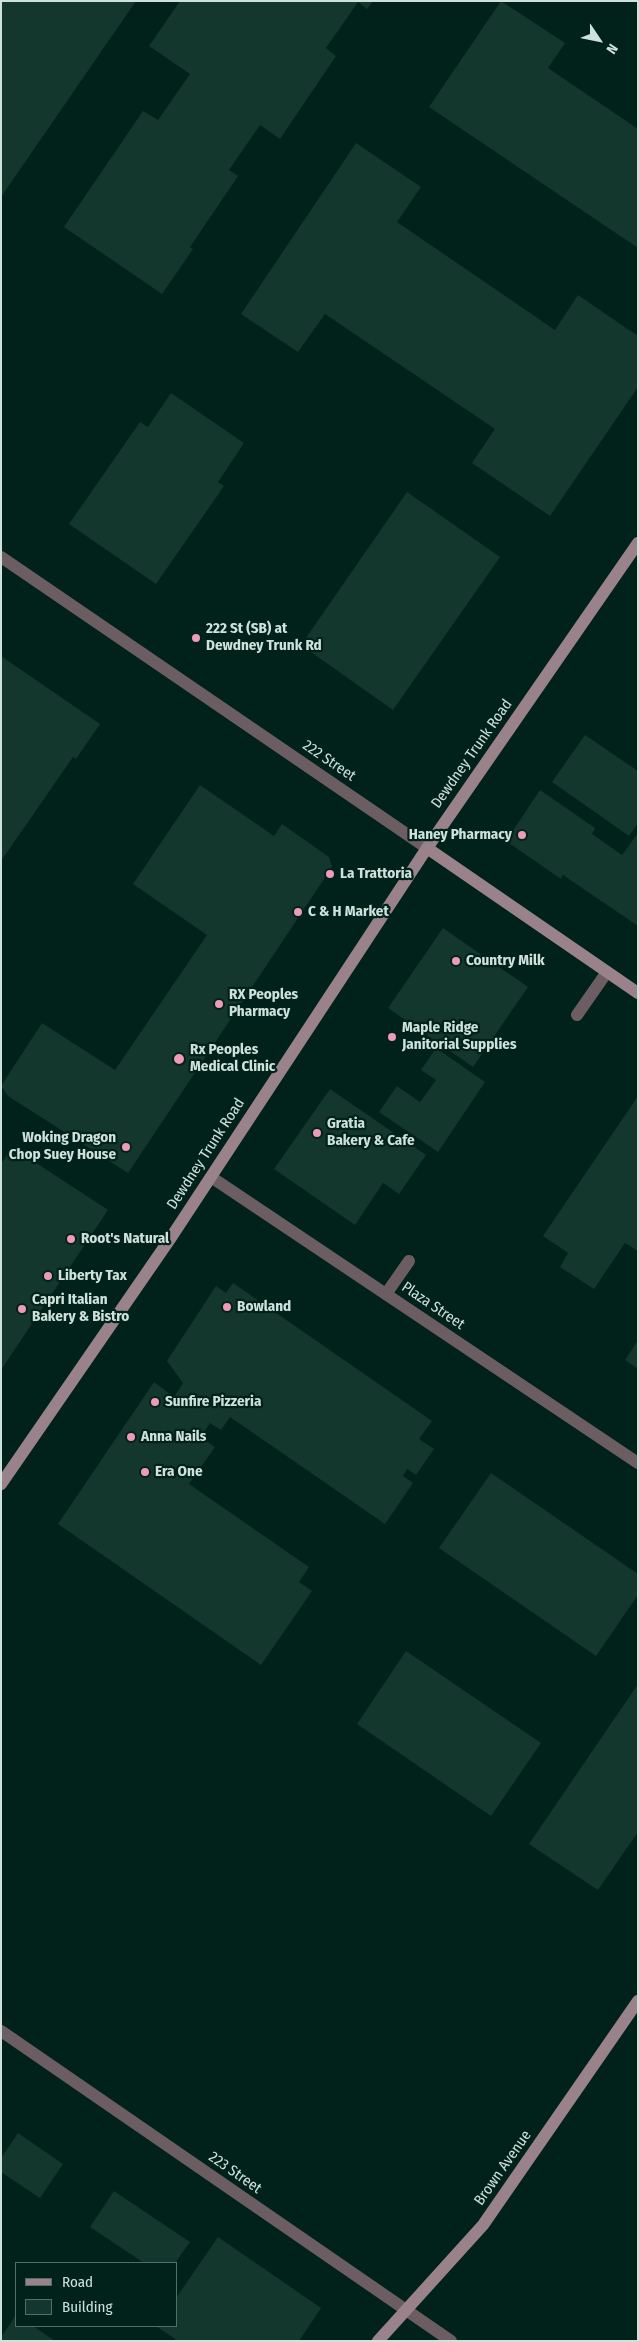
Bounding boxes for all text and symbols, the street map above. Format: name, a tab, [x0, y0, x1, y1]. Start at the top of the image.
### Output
north arrow	[574, 15, 624, 65]
text: N	[602, 40, 621, 57]
place label: 222 St (SB) at Dewdney Trunk Rd	[206, 620, 322, 655]
marker: 222 St (SB) at Dewdney Trunk Rd	[190, 632, 202, 644]
street label: Dewdney Trunk Road	[428, 696, 516, 812]
street label: 222 Street	[299, 737, 359, 785]
place label: Haney Pharmacy	[409, 826, 512, 844]
marker: Haney Pharmacy	[516, 829, 528, 841]
place label: La Trattoria	[340, 865, 412, 883]
marker: La Trattoria	[324, 868, 336, 880]
place label: C & H Market	[308, 903, 389, 921]
marker: C & H Market	[292, 906, 304, 918]
place label: Country Milk	[466, 952, 545, 970]
marker: Country Milk	[450, 955, 462, 967]
place label: RX Peoples Pharmacy	[229, 986, 298, 1021]
marker: RX Peoples Pharmacy	[213, 998, 225, 1010]
place label: Maple Ridge Janitorial Supplies	[402, 1019, 516, 1054]
marker: Maple Ridge Janitorial Supplies	[386, 1031, 398, 1043]
place label: Rx Peoples Medical Clinic	[190, 1041, 275, 1076]
marker: Rx Peoples Medical Clinic	[172, 1052, 186, 1066]
street label: Dewdney Trunk Road	[163, 1095, 249, 1213]
place label: Gratia Bakery & Cafe	[327, 1115, 415, 1150]
marker: Gratia Bakery & Cafe	[311, 1127, 323, 1139]
place label: Woking Dragon Chop Suey House	[9, 1129, 116, 1164]
marker: Woking Dragon Chop Suey House	[120, 1141, 132, 1153]
place label: Root's Natural	[81, 1230, 169, 1248]
marker: Root's Natural	[65, 1233, 77, 1245]
place label: Liberty Tax	[58, 1267, 127, 1285]
marker: Liberty Tax	[42, 1270, 54, 1282]
street label: Plaza Street	[398, 1278, 468, 1334]
place label: Capri Italian Bakery & Bistro	[32, 1291, 129, 1326]
place label: Bowland	[237, 1298, 291, 1316]
marker: Bowland	[221, 1301, 233, 1313]
marker: Capri Italian Bakery & Bistro	[16, 1303, 28, 1315]
place label: Sunfire Pizzeria	[165, 1393, 261, 1411]
marker: Sunfire Pizzeria	[149, 1396, 161, 1408]
place label: Anna Nails	[141, 1428, 206, 1446]
marker: Anna Nails	[125, 1431, 137, 1443]
place label: Era One	[155, 1463, 203, 1481]
marker: Era One	[139, 1466, 151, 1478]
street label: Brown Avenue	[471, 2127, 535, 2209]
street label: 223 Street	[205, 2148, 265, 2198]
legend	[15, 2262, 178, 2327]
text: Road	[62, 2273, 93, 2291]
text: Building	[62, 2298, 113, 2316]

